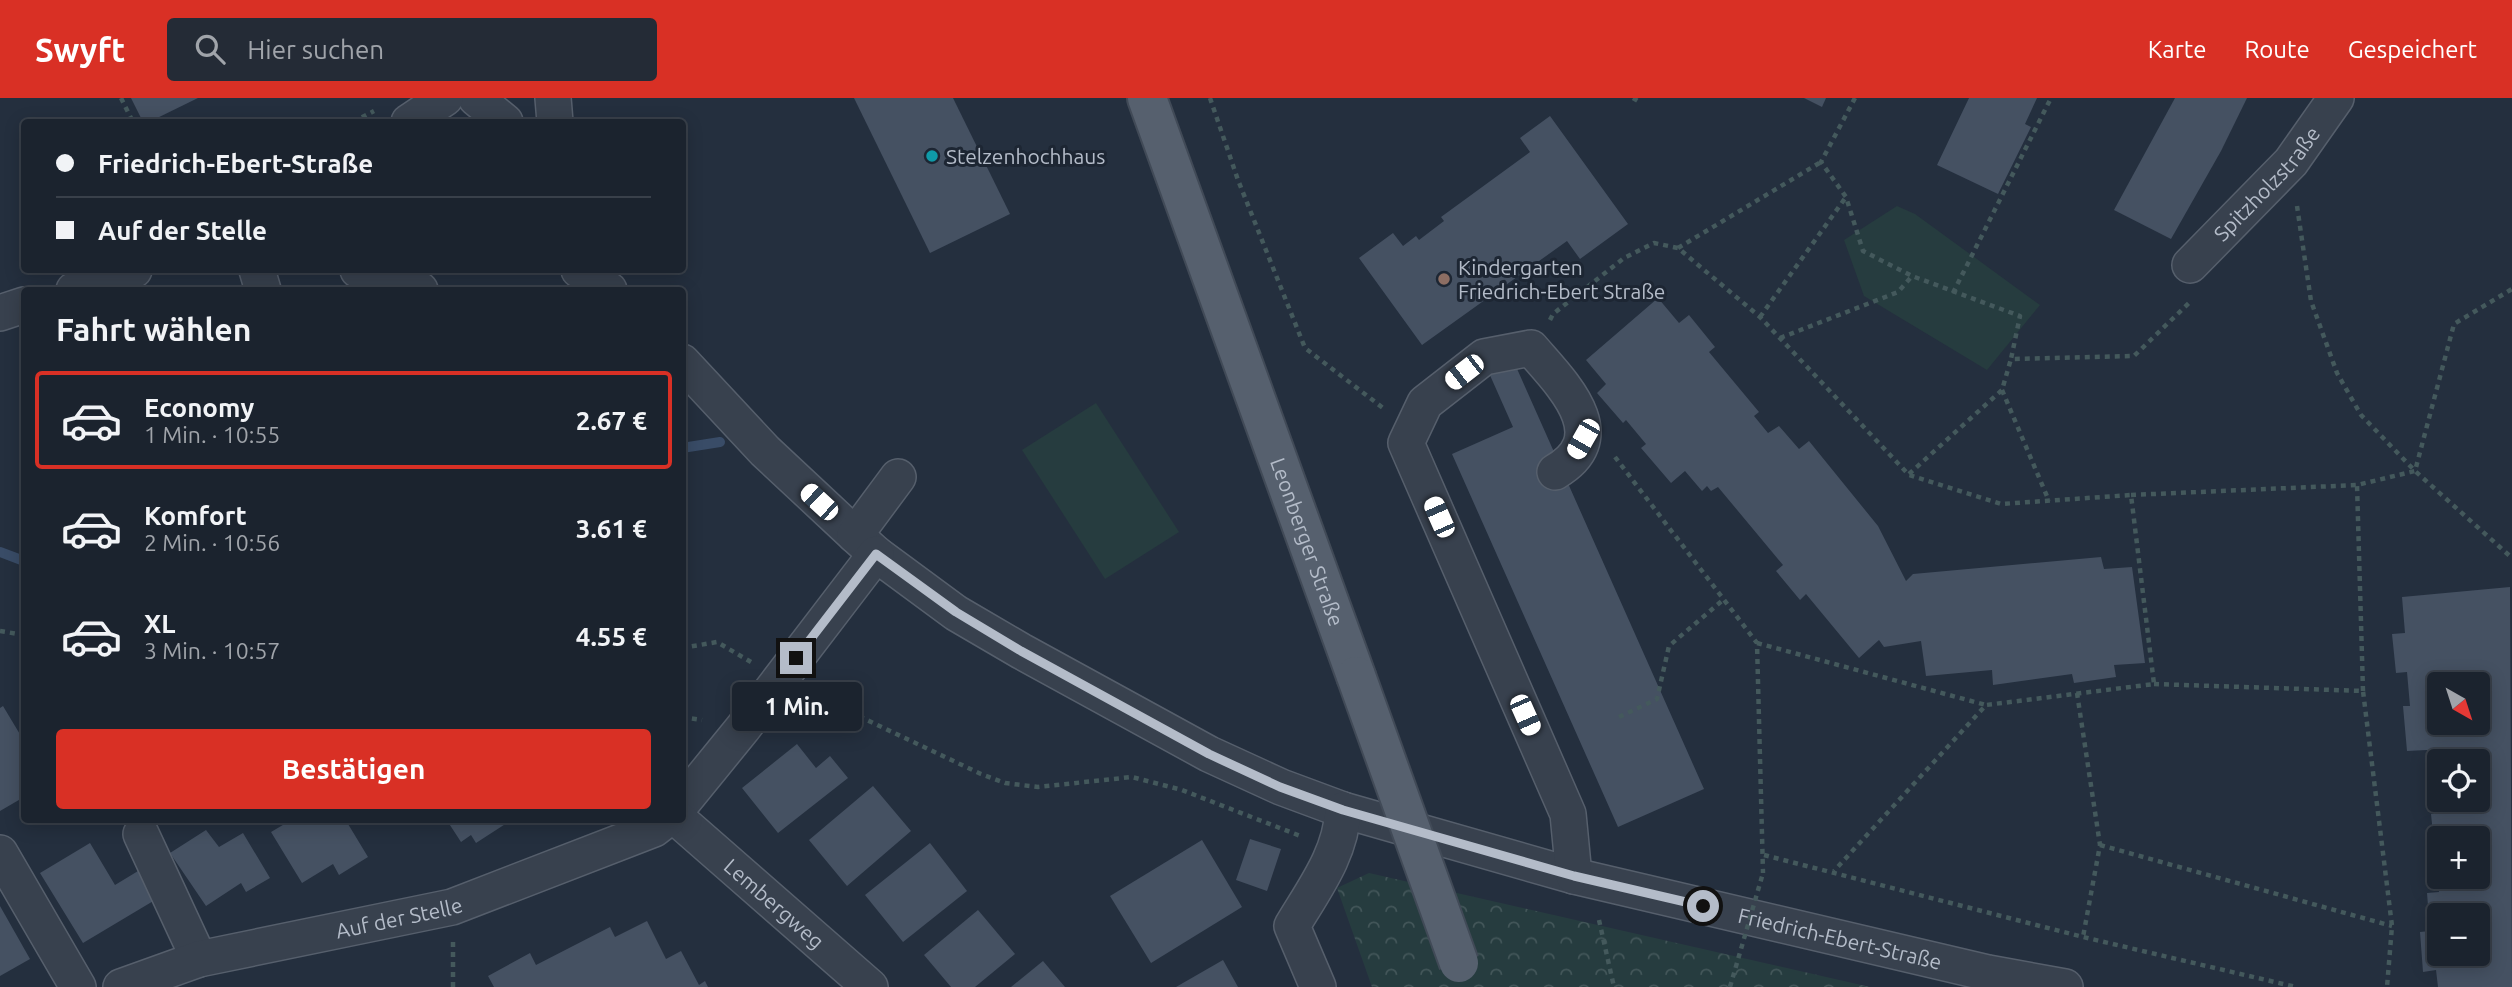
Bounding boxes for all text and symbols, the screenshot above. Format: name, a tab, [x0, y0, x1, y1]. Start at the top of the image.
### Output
search box	[167, 18, 657, 81]
icon: search	[191, 30, 229, 68]
text: Swyft	[35, 31, 125, 68]
text: Hier suchen	[247, 35, 384, 64]
text: Karte	[2148, 36, 2206, 63]
text: Route	[2244, 36, 2310, 63]
text: Gespeichert	[2348, 36, 2477, 63]
street label: Spitzholzstraße	[2209, 122, 2324, 246]
place label: Stelzenhochhaus	[946, 144, 1105, 168]
marker: Stelzenhochhaus	[924, 148, 940, 164]
text: Friedrich-Ebert-Straße	[98, 149, 373, 178]
text: Auf der Stelle	[98, 216, 267, 245]
place label: Kindergarten Friedrich-Ebert Straße	[1458, 255, 1665, 303]
marker: Kindergarten Friedrich-Ebert Straße	[1436, 271, 1452, 287]
text: Fahrt wählen	[56, 311, 251, 347]
car	[1441, 351, 1488, 393]
icon: car	[60, 389, 123, 452]
text: Economy	[144, 393, 254, 422]
text: 2.67 €	[576, 406, 647, 435]
car	[1564, 416, 1603, 462]
text: 1 Min. · 10:55	[144, 422, 280, 447]
street label: Leonberger Straße	[1266, 454, 1349, 629]
car	[797, 480, 842, 524]
car	[1421, 494, 1458, 540]
icon: car	[60, 497, 123, 560]
text: Komfort	[144, 501, 247, 530]
text: 3.61 €	[576, 514, 647, 543]
text: 2 Min. · 10:56	[144, 530, 280, 555]
icon: car	[60, 605, 123, 668]
text: XL	[144, 609, 175, 638]
text: 4.55 €	[576, 622, 647, 651]
text: 3 Min. · 10:57	[144, 638, 280, 663]
route end	[780, 642, 812, 674]
north arrow	[2427, 672, 2490, 735]
map controls	[2427, 672, 2490, 966]
callout: 1 Min.	[731, 682, 861, 732]
car	[1507, 692, 1544, 738]
text: 1 Min.	[765, 694, 829, 719]
button: Bestätigen	[56, 729, 651, 809]
button: locate	[2427, 749, 2490, 812]
button: +	[2427, 826, 2490, 889]
street label: Lembergweg	[720, 853, 829, 953]
route start	[1687, 890, 1719, 922]
street label: Auf der Stelle	[334, 892, 466, 943]
street label: Friedrich-Ebert-Straße	[1736, 903, 1944, 974]
button: −	[2427, 903, 2490, 966]

